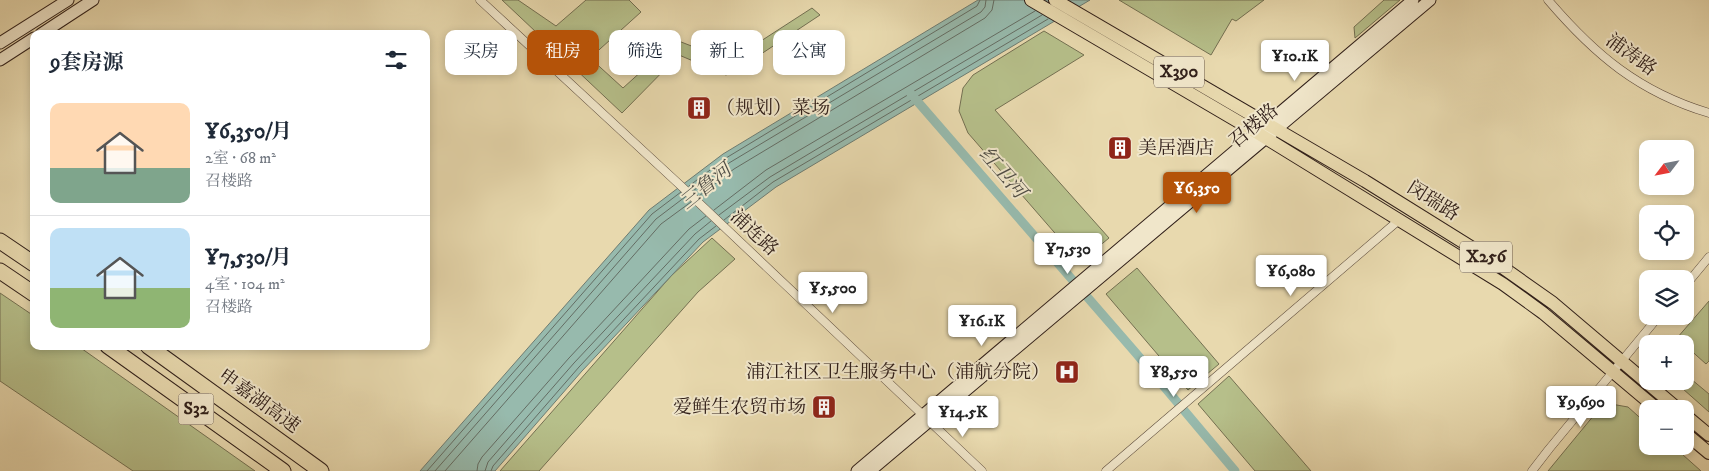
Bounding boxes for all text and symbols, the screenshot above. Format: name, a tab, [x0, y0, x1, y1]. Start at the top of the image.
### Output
street label: 浦涛路	[1601, 29, 1661, 81]
chip: 买房	[445, 30, 517, 75]
chip: 租房	[527, 30, 599, 75]
chip: 筛选	[609, 30, 681, 75]
chip: 新上	[691, 30, 763, 75]
chip: 公寓	[773, 30, 845, 75]
pin: ¥10.1K	[1254, 39, 1336, 82]
icon: filters	[382, 46, 410, 74]
text: ¥10.1K	[1272, 46, 1318, 66]
text: 9套房源	[50, 50, 123, 76]
road number: X390	[1154, 56, 1204, 88]
building icon: （规划）菜场	[686, 95, 712, 121]
place label: （规划）菜场	[716, 97, 830, 120]
street label: 召楼路	[1225, 99, 1283, 153]
text: ¥6,350/月	[205, 119, 292, 145]
icon: home	[90, 123, 150, 183]
building icon: 美居酒店	[1107, 135, 1133, 161]
place label: 美居酒店	[1138, 137, 1214, 160]
north arrow	[1639, 140, 1694, 195]
map controls	[1639, 140, 1694, 455]
water label: 红卫河	[973, 142, 1033, 206]
text: 2室 · 68 m²	[205, 148, 276, 168]
water label: 三鲁河	[675, 157, 740, 216]
text: 召楼路	[205, 171, 253, 191]
pin: ¥6,350	[1156, 172, 1238, 214]
street label: 闵瑞路	[1403, 176, 1463, 226]
text: ¥6,350	[1174, 178, 1220, 198]
street label: 浦连路	[725, 205, 783, 261]
button: locate	[1639, 205, 1694, 260]
pin: ¥7,530	[1027, 232, 1109, 275]
text: ¥7,530	[1045, 239, 1091, 259]
road number: X256	[1460, 242, 1512, 272]
text: ¥7,530/月	[205, 245, 292, 271]
icon: home	[90, 248, 150, 308]
pin: ¥6,080	[1250, 254, 1332, 297]
text: ¥6,080	[1267, 261, 1315, 281]
button: layers	[1639, 270, 1694, 325]
pin: ¥5,500	[792, 272, 874, 314]
text: 4室 · 104 m²	[205, 274, 285, 294]
text: ¥5,500	[809, 278, 857, 298]
text: 召楼路	[205, 297, 253, 317]
pin: ¥16.1K	[941, 304, 1023, 347]
text: ¥16.1K	[959, 311, 1005, 331]
button: +	[1639, 335, 1694, 390]
pin: ¥8,550	[1133, 356, 1215, 398]
hospital icon: 浦江社区卫生服务中心（浦航分院）	[1054, 359, 1080, 385]
place label: 浦江社区卫生服务中心（浦航分院）	[746, 361, 1050, 384]
text: ¥8,550	[1150, 362, 1198, 382]
street label: 申嘉湖高速	[214, 364, 304, 438]
pin: ¥9,690	[1540, 386, 1622, 428]
text: ¥9,690	[1557, 392, 1605, 412]
road number: S32	[178, 394, 214, 424]
building icon: 爱鲜生农贸市场	[811, 394, 837, 420]
place label: 爱鲜生农贸市场	[673, 396, 806, 419]
pin: ¥14.5K	[922, 396, 1004, 438]
button: −	[1639, 400, 1694, 455]
text: ¥14.5K	[939, 402, 988, 422]

